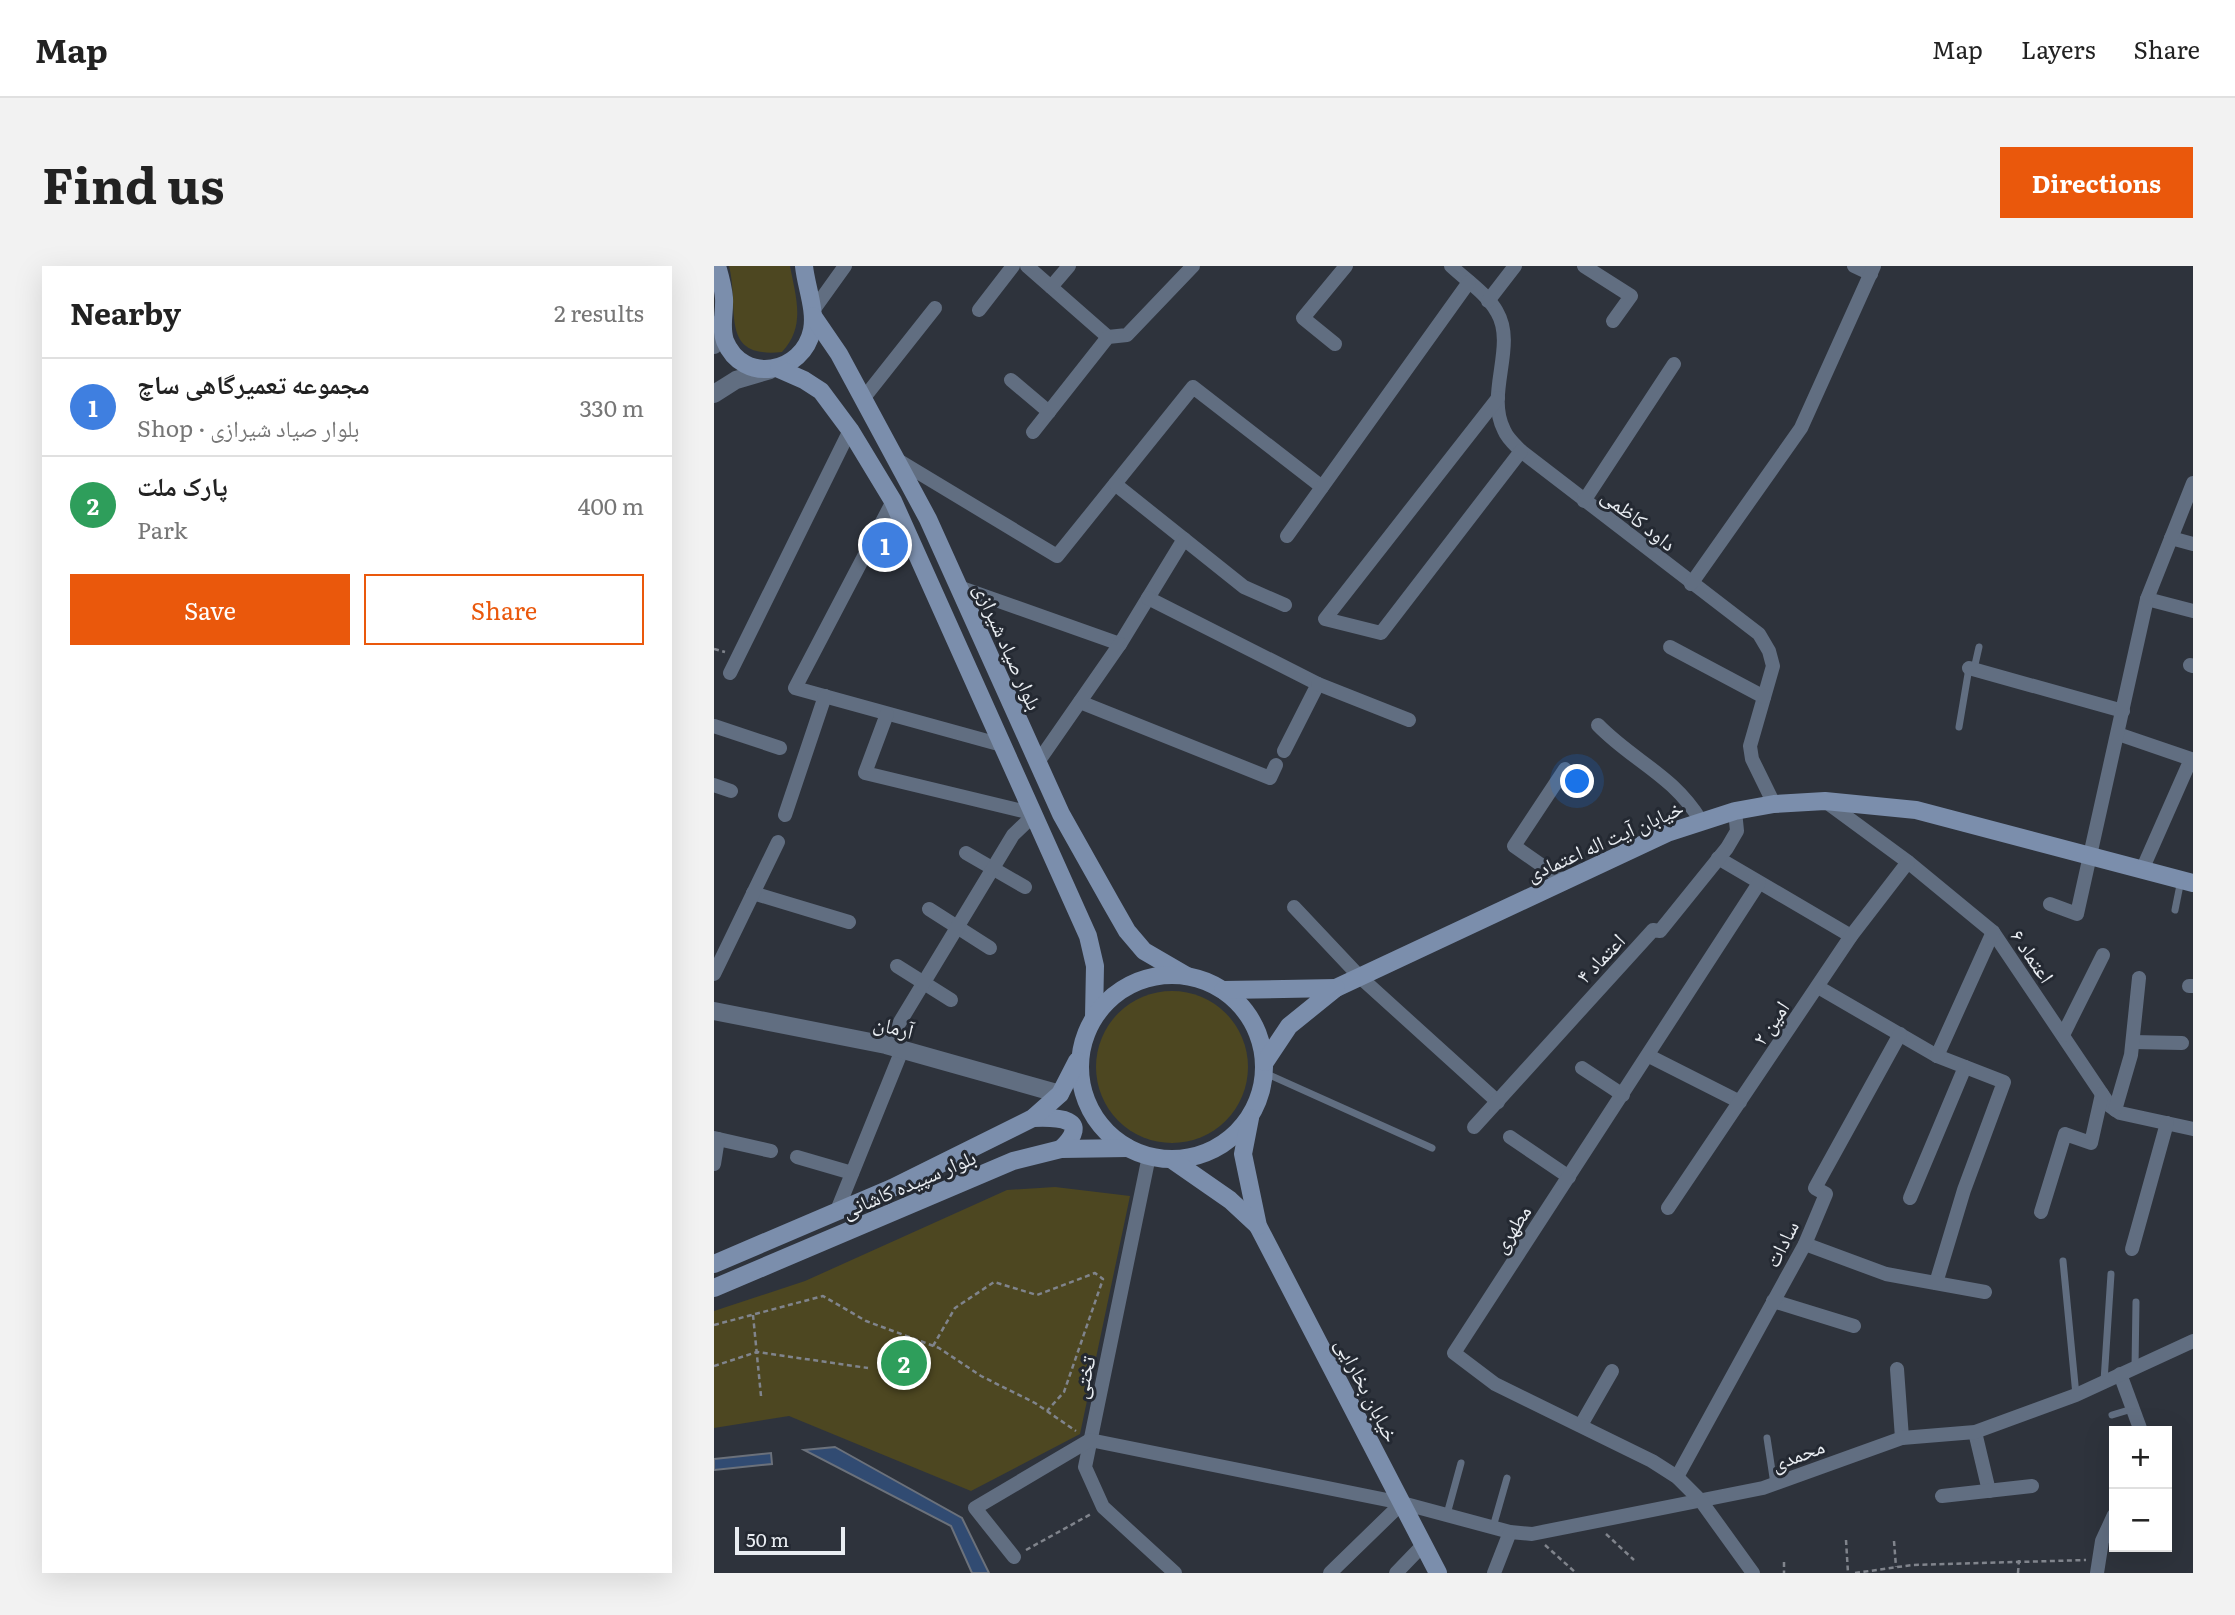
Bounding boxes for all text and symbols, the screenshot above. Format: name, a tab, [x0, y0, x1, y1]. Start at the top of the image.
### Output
text: Map	[35, 24, 108, 73]
text: Map	[1932, 31, 1983, 66]
text: Layers	[2021, 31, 2095, 66]
text: Share	[2133, 31, 2200, 66]
text: Find us	[42, 146, 225, 219]
button: Directions	[2000, 147, 2193, 218]
text: Nearby	[70, 290, 181, 334]
text: 2 results	[554, 295, 644, 329]
text: مجموعه تعمیرگاهی ساچ	[137, 363, 370, 402]
text: 1	[88, 390, 98, 424]
text: 330 m	[580, 390, 644, 424]
text: Shop · بلوار صیاد شیرازی	[137, 410, 359, 444]
text: پارک ملت	[137, 465, 228, 504]
street label: داود کاظمی	[1596, 479, 1684, 557]
text: 2	[87, 488, 99, 522]
text: 400 m	[578, 488, 644, 522]
text: Park	[137, 512, 187, 546]
pin: 1	[862, 519, 908, 571]
button: Save	[70, 574, 350, 645]
button: Share	[364, 574, 644, 645]
street label: بلوار صیاد شیرازی	[968, 577, 1052, 715]
your location	[1560, 764, 1594, 798]
street label: خیابان آیت اله اعتمادی	[1520, 790, 1688, 888]
street label: اعتماد ۶	[2005, 922, 2063, 988]
street label: اعتماد ۴	[1567, 925, 1631, 989]
street label: امین ۲	[1743, 993, 1795, 1051]
street label: آرمان	[871, 1005, 918, 1045]
street label: بلوار سپیده کاشانی	[836, 1140, 980, 1224]
street label: مطهری	[1483, 1198, 1537, 1258]
street label: سادات	[1755, 1214, 1805, 1272]
street label: خیابان بخارایی	[1329, 1331, 1409, 1447]
pin: 2	[881, 1337, 927, 1389]
street label: تختی	[1062, 1353, 1102, 1401]
map controls	[2109, 1426, 2172, 1552]
button: +	[2109, 1426, 2172, 1489]
street label: محمدی	[1766, 1429, 1828, 1477]
button: −	[2109, 1489, 2172, 1552]
scale bar	[735, 1524, 845, 1556]
text: 50 m	[746, 1525, 789, 1553]

